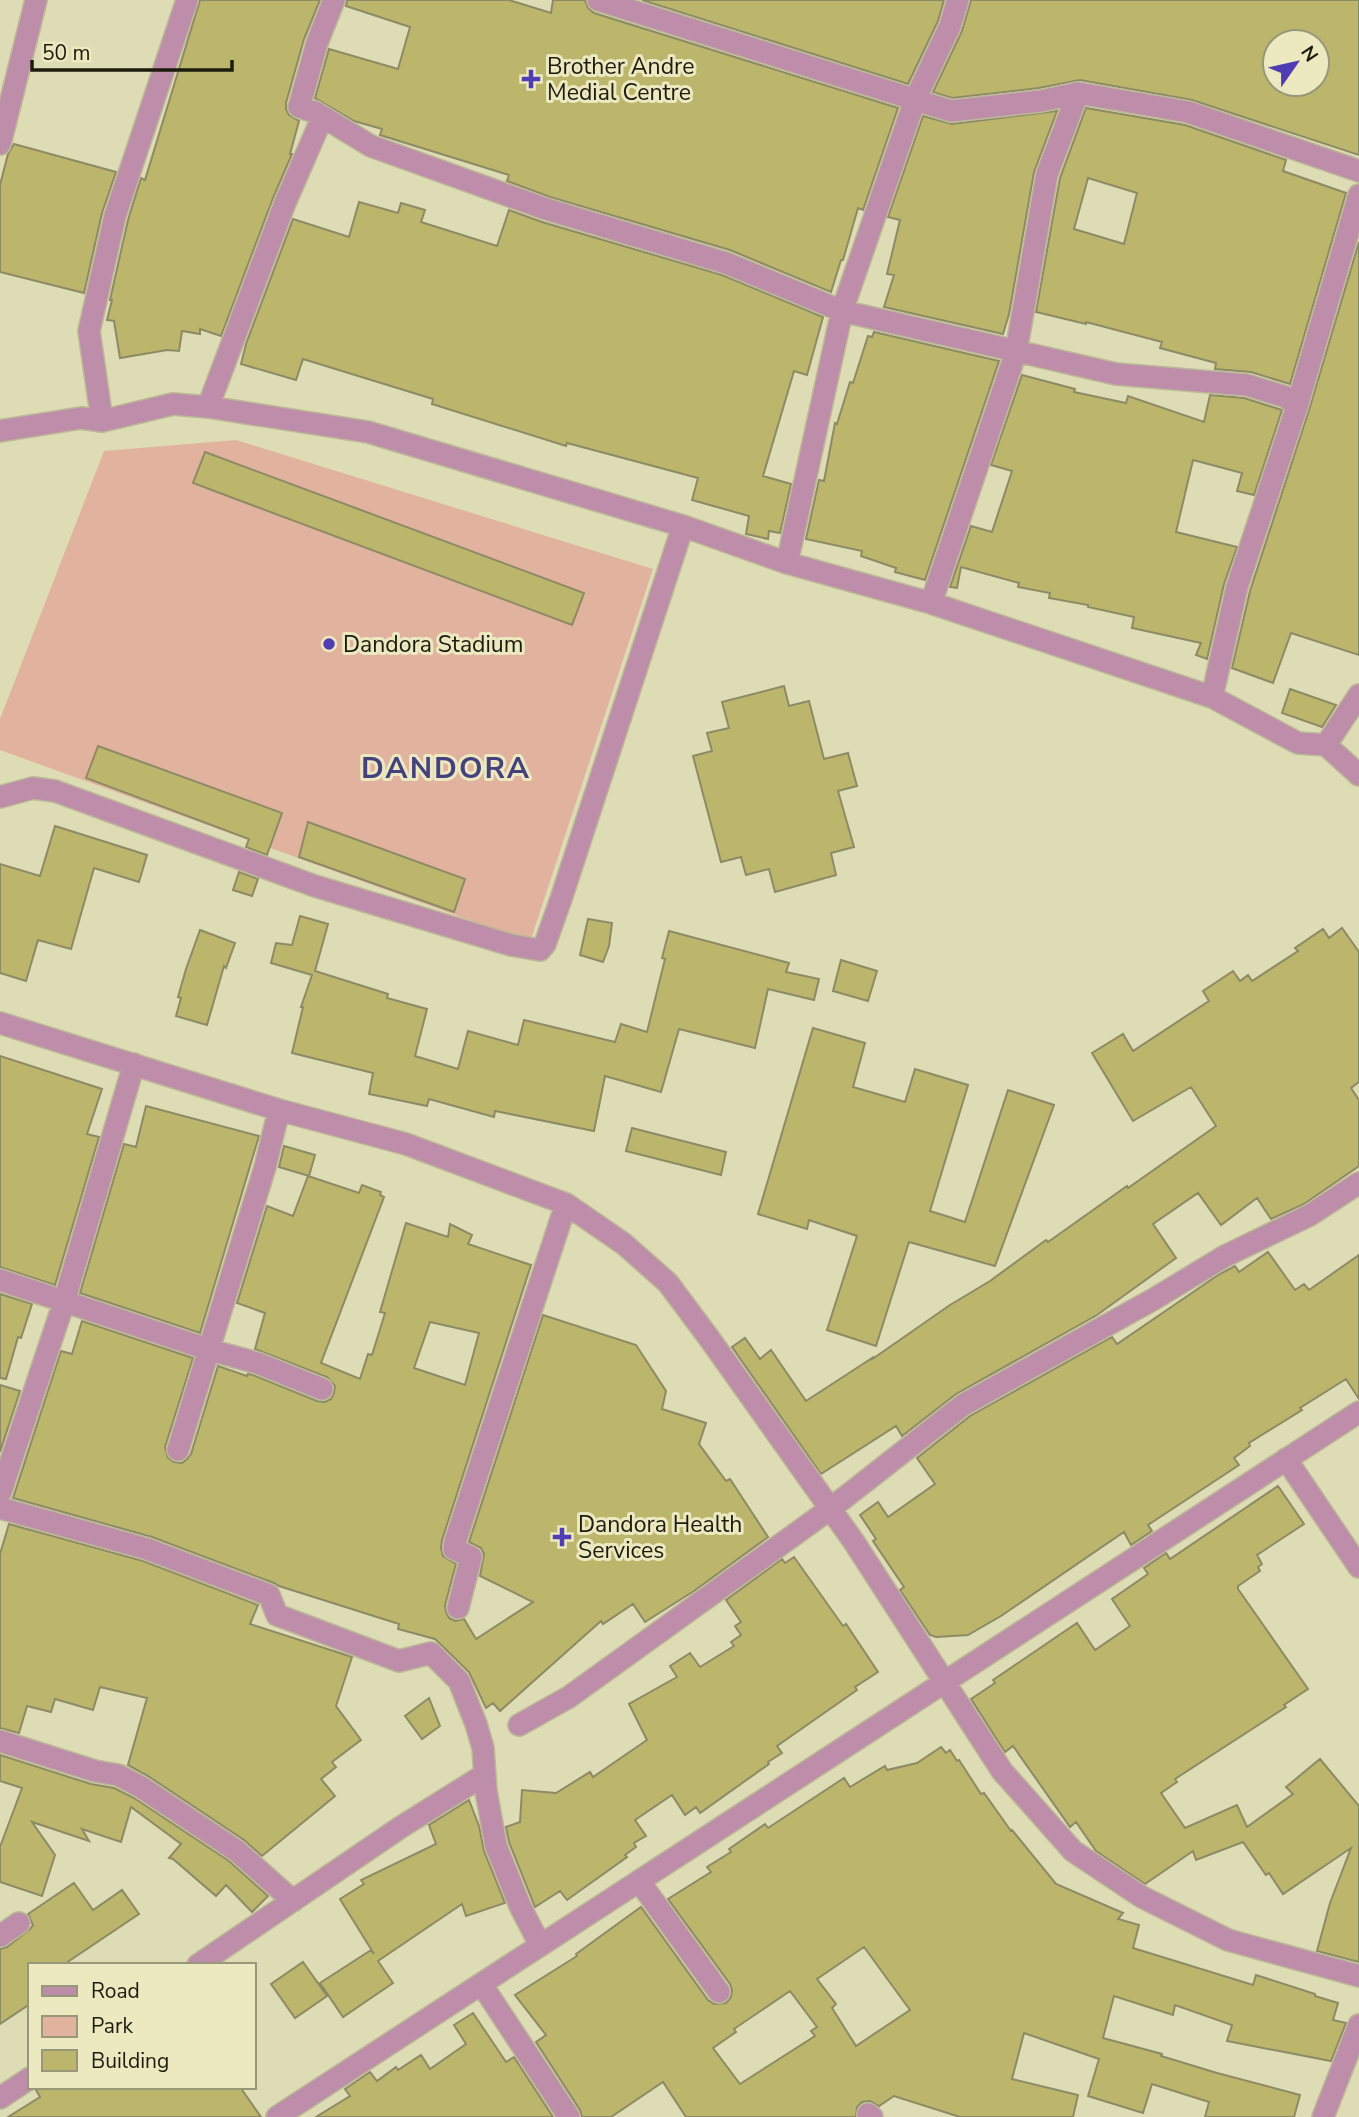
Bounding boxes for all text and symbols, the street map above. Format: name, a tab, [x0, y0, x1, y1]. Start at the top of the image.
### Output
scale bar	[32, 28, 231, 72]
north arrow	[1261, 28, 1331, 98]
text: 50 m	[42, 39, 91, 67]
text: N	[1295, 41, 1324, 67]
place label: Brother Andre Medial Centre	[547, 51, 694, 108]
marker: Brother Andre Medial Centre	[521, 69, 541, 89]
place label: Dandora Stadium	[343, 629, 523, 660]
marker: Dandora Stadium	[321, 636, 337, 652]
district label: DANDORA	[361, 748, 531, 789]
place label: Dandora Health Services	[578, 1509, 742, 1566]
marker: Dandora Health Services	[552, 1527, 572, 1547]
legend	[28, 1963, 256, 2089]
text: Road	[91, 1977, 140, 2005]
text: Park	[91, 2012, 133, 2040]
text: Building	[91, 2047, 169, 2075]

